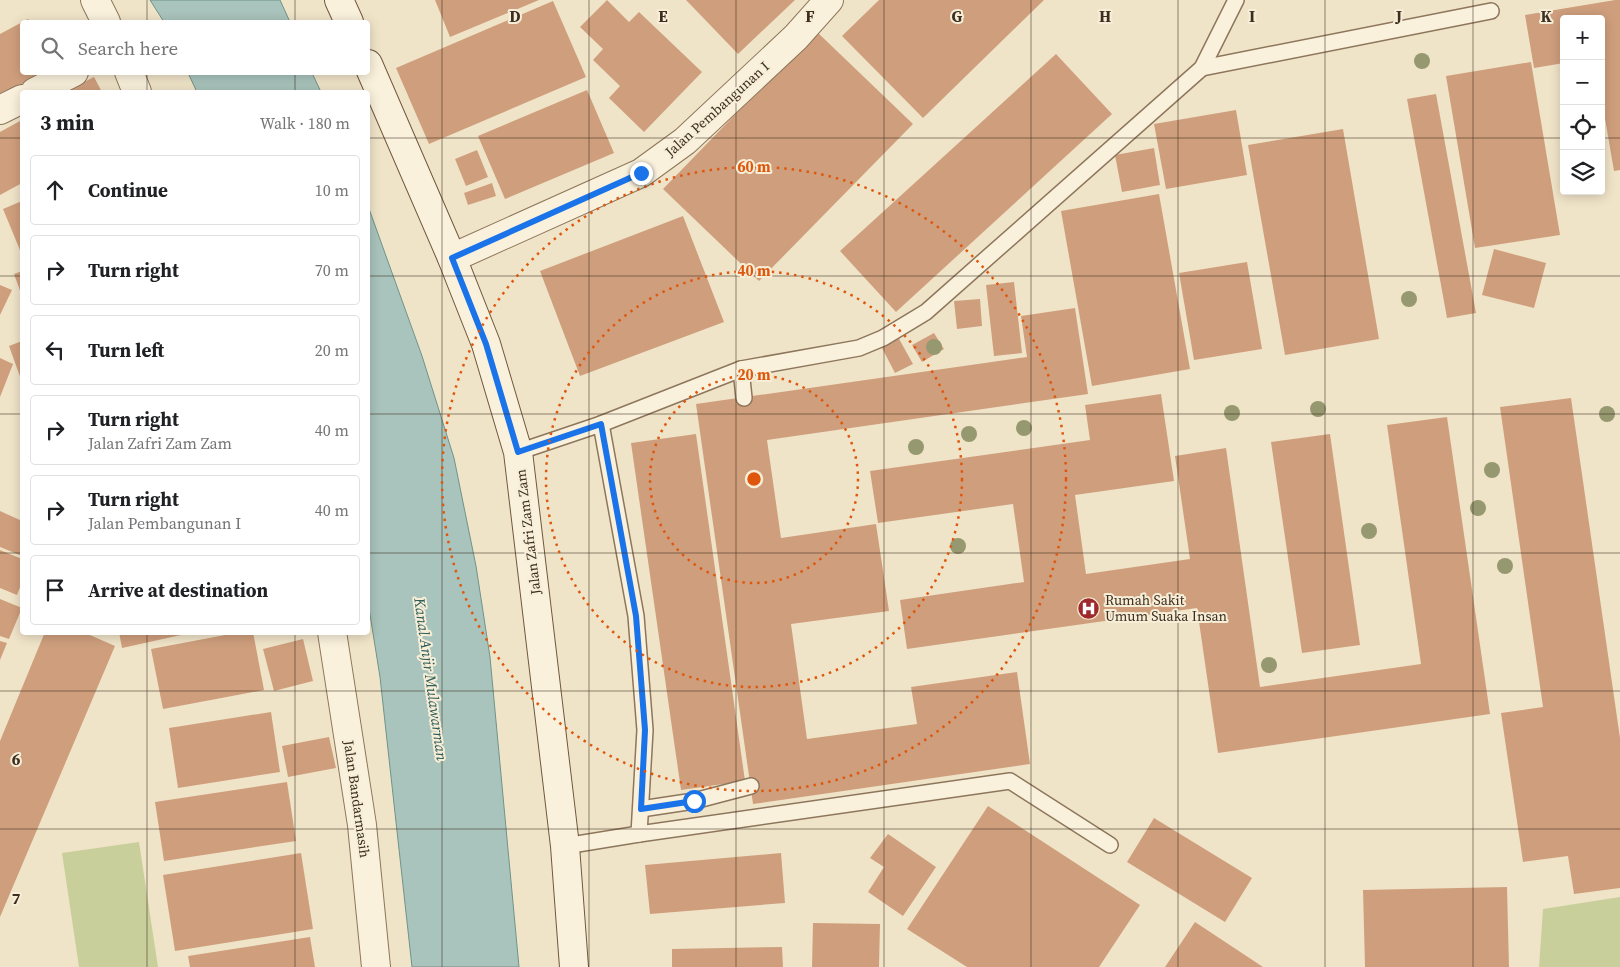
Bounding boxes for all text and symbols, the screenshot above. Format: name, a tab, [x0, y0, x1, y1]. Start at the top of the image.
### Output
text: D	[509, 5, 521, 27]
text: E	[658, 5, 668, 27]
text: F	[805, 5, 815, 27]
text: G	[952, 5, 963, 27]
text: H	[1099, 5, 1111, 27]
text: I	[1249, 5, 1255, 27]
text: J	[1395, 5, 1402, 27]
text: K	[1540, 5, 1552, 27]
map controls	[1560, 15, 1605, 195]
button: +	[1560, 15, 1605, 60]
search box	[20, 20, 370, 75]
icon: search	[38, 34, 66, 62]
text: Search here	[78, 35, 178, 61]
street label: Jalan Pembangunan I	[660, 57, 774, 162]
button: −	[1560, 60, 1605, 105]
button: locate	[1560, 105, 1605, 150]
text: 3 min	[40, 108, 95, 137]
text: Walk · 180 m	[260, 112, 350, 134]
button: layers	[1560, 150, 1605, 195]
text: 60 m	[737, 156, 771, 177]
route end	[630, 162, 653, 185]
icon: ahead	[41, 176, 69, 204]
text: Continue	[88, 177, 168, 203]
text: 10 m	[315, 179, 349, 201]
icon: right	[41, 256, 69, 284]
text: Turn right	[88, 257, 179, 283]
text: 70 m	[315, 259, 349, 281]
text: 40 m	[737, 260, 771, 281]
icon: left	[41, 336, 69, 364]
text: Turn left	[88, 337, 164, 363]
text: 20 m	[315, 339, 349, 361]
text: 20 m	[737, 364, 771, 385]
text: Turn right	[88, 406, 179, 432]
icon: right	[41, 416, 69, 444]
text: 40 m	[315, 419, 349, 441]
text: Jalan Zafri Zam Zam	[88, 432, 232, 454]
street label: Jalan Zafri Zam Zam	[510, 468, 546, 597]
centre of rings	[745, 470, 763, 488]
text: Turn right	[88, 486, 179, 512]
icon: right	[41, 496, 69, 524]
text: 40 m	[315, 499, 349, 521]
text: Jalan Pembangunan I	[88, 512, 241, 534]
icon: arrive	[41, 576, 69, 604]
text: Arrive at destination	[88, 577, 268, 603]
place label: Rumah Sakit Umum Suaka Insan	[1105, 590, 1228, 626]
water label: Kanal Anjir Mulawarman	[409, 595, 453, 762]
hospital icon: Rumah Sakit Umum Suaka Insan	[1077, 596, 1101, 620]
street label: Jalan Bandarmasih	[339, 738, 375, 859]
text: 6	[12, 748, 21, 770]
route start	[683, 790, 706, 813]
text: 7	[12, 887, 21, 909]

